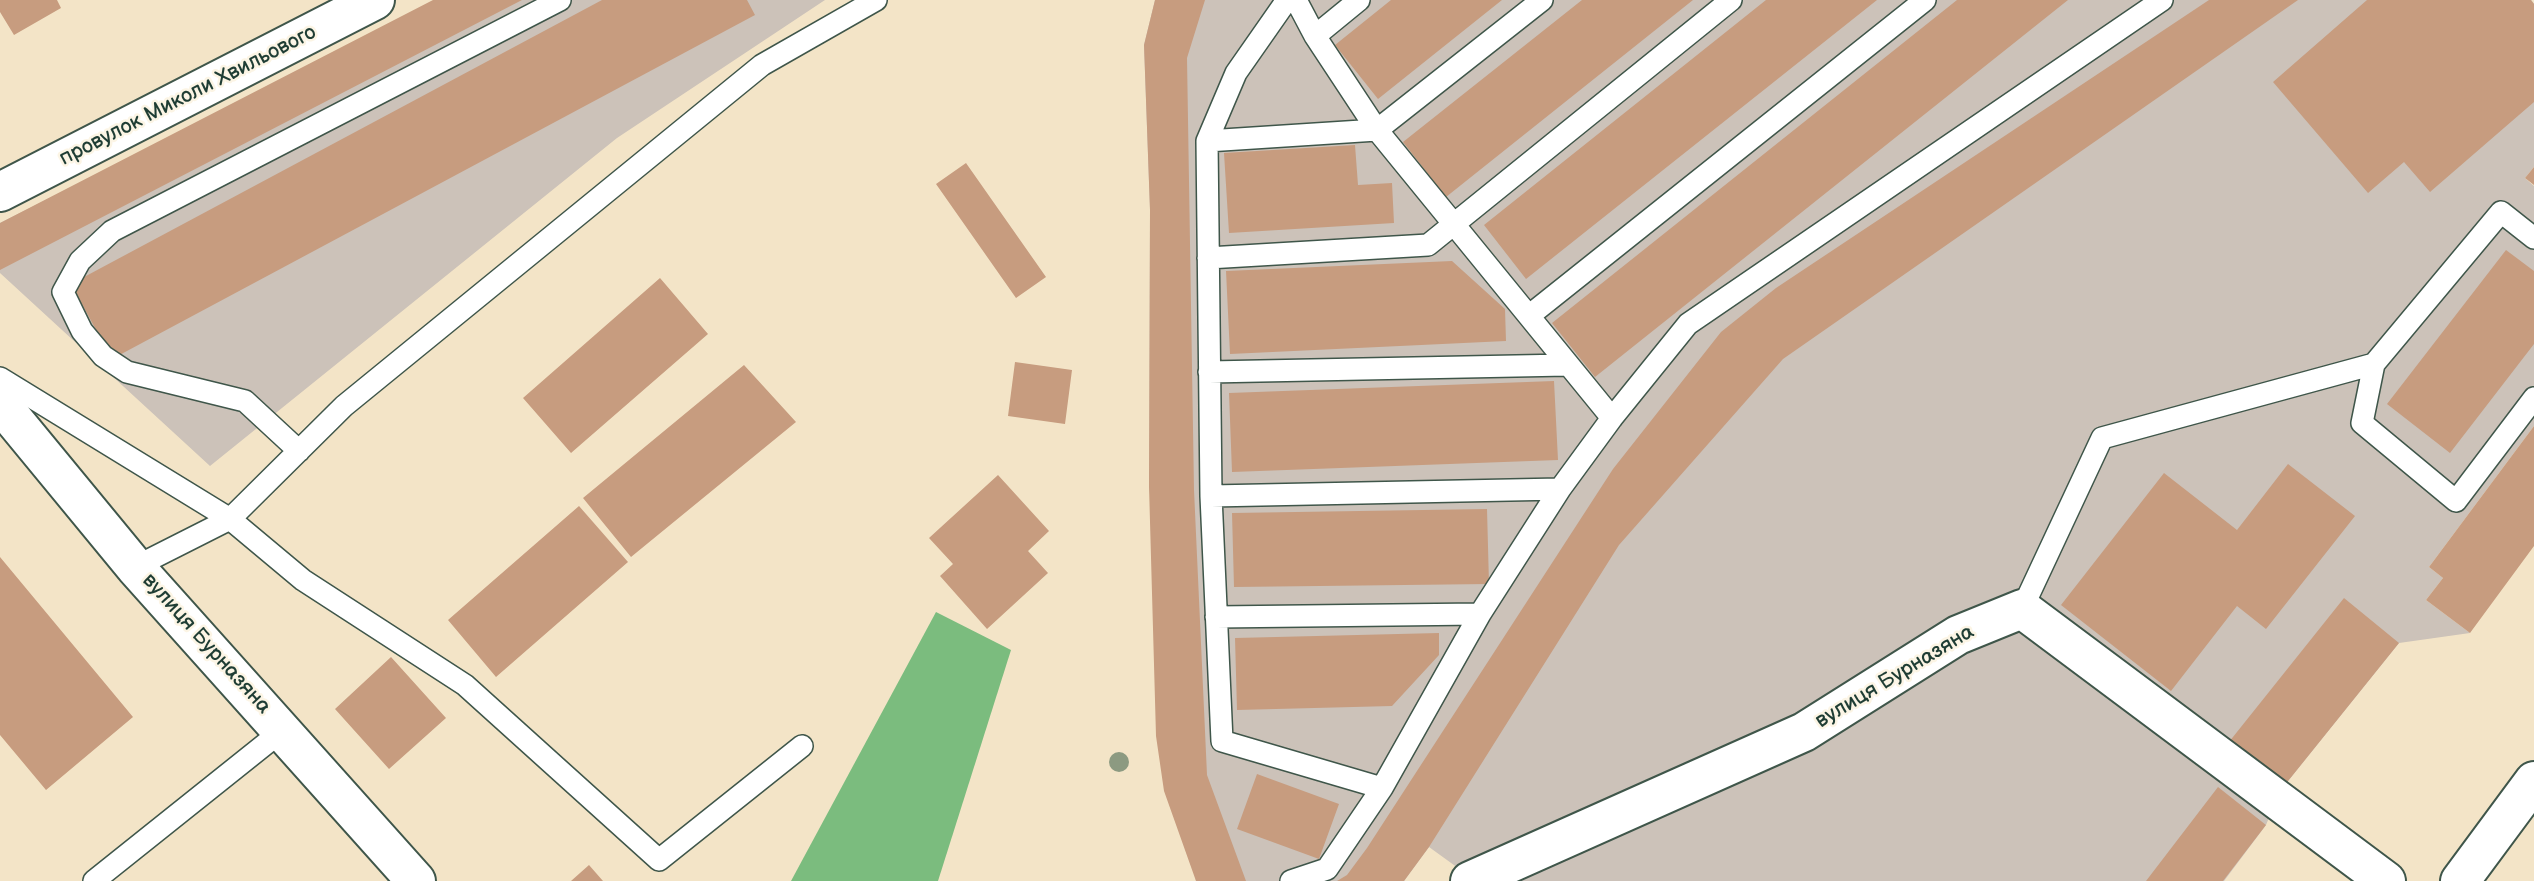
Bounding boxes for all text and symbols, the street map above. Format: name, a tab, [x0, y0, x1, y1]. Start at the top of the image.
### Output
street label: провулок Миколи Хвильового	[55, 20, 321, 172]
street label: вулиця Бурназяна	[136, 569, 276, 719]
street label: вулиця Бурназяна	[1811, 620, 1979, 734]

